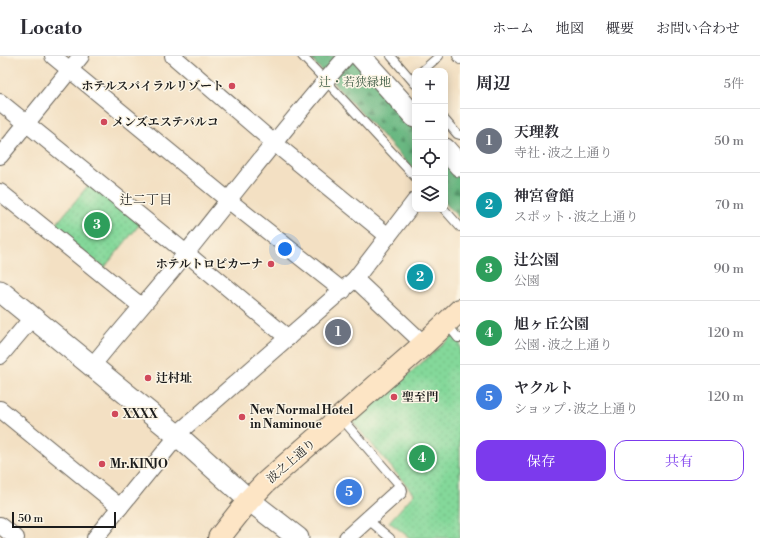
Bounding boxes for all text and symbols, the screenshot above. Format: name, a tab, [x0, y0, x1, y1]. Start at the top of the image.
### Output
text: Locato	[20, 16, 82, 40]
text: ホーム	[492, 20, 534, 38]
text: 地図	[556, 20, 584, 38]
text: 概要	[606, 20, 634, 38]
text: お問い合わせ	[656, 20, 740, 38]
map controls	[412, 68, 448, 212]
button: +	[412, 68, 448, 104]
text: 周辺	[476, 73, 510, 95]
park label: 辻・若狭緑地	[319, 75, 391, 90]
text: 5件	[724, 76, 744, 92]
place label: ホテルスパイラルリゾート	[81, 79, 224, 94]
marker: ホテルスパイラルリゾート	[227, 81, 237, 91]
button: −	[412, 104, 448, 140]
place label: メンズエステパルコ	[112, 115, 219, 130]
marker: メンズエステパルコ	[99, 117, 109, 127]
text: 天理教	[514, 123, 559, 142]
text: 1	[486, 133, 492, 149]
text: 50 m	[714, 133, 744, 149]
button: locate	[412, 140, 448, 176]
text: 寺社 · 波之上通り	[514, 145, 613, 161]
button: layers	[412, 176, 448, 212]
text: 神宮會館	[514, 187, 574, 206]
district label: 辻二丁目	[120, 192, 172, 208]
text: 2	[485, 197, 493, 213]
text: 70 m	[715, 197, 744, 213]
text: スポット · 波之上通り	[514, 209, 639, 225]
pin: 3	[84, 210, 110, 240]
your location	[275, 239, 295, 259]
text: 辻公園	[514, 251, 559, 270]
place label: ホテルトロピカーナ	[156, 257, 263, 272]
marker: ホテルトロピカーナ	[266, 259, 276, 269]
text: 3	[485, 261, 493, 277]
text: 90 m	[713, 261, 744, 277]
pin: 2	[407, 262, 433, 292]
text: 公園	[514, 273, 540, 289]
text: 旭ヶ丘公園	[514, 315, 589, 334]
pin: 1	[325, 317, 351, 347]
text: 4	[485, 325, 493, 341]
text: 120 m	[708, 325, 744, 341]
text: 公園 · 波之上通り	[514, 337, 613, 353]
place label: 辻村址	[156, 371, 192, 386]
marker: 辻村址	[143, 373, 153, 383]
text: ヤクルト	[514, 379, 574, 398]
text: 5	[485, 389, 493, 405]
text: 120 m	[708, 389, 744, 405]
place label: 聖至門	[402, 390, 438, 405]
marker: 聖至門	[389, 392, 399, 402]
text: ショップ · 波之上通り	[514, 401, 638, 417]
place label: New Normal Hotel in Naminoue	[250, 403, 353, 432]
place label: XXXX	[122, 407, 158, 422]
marker: XXXX	[110, 409, 120, 419]
marker: New Normal Hotel in Naminoue	[237, 412, 247, 422]
street label: 波之上通り	[264, 436, 319, 487]
button: 保存	[476, 440, 606, 481]
button: 共有	[614, 440, 744, 481]
pin: 4	[409, 443, 435, 473]
place label: Mr.KINJO	[110, 457, 168, 472]
marker: Mr.KINJO	[97, 459, 107, 469]
pin: 5	[336, 477, 362, 507]
scale bar	[12, 510, 116, 529]
text: 50 m	[18, 512, 43, 526]

